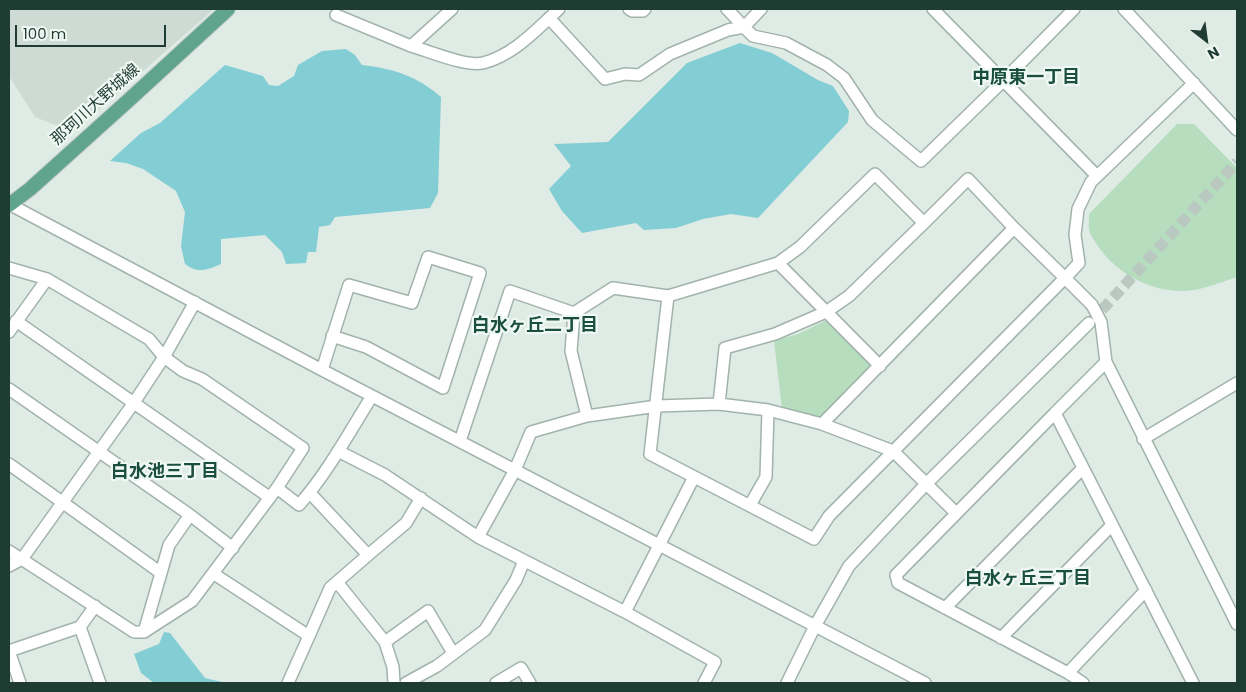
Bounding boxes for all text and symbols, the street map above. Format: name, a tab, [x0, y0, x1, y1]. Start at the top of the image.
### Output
scale bar	[18, 15, 169, 47]
north arrow	[1181, 15, 1231, 65]
text: 100 m	[23, 23, 66, 44]
text: N	[1204, 42, 1223, 64]
street label: 那珂川大野城線	[48, 60, 144, 150]
district label: 中原東一丁目	[972, 67, 1080, 89]
district label: 白水ヶ丘二丁目	[472, 315, 598, 337]
district label: 白水池三丁目	[111, 461, 219, 483]
district label: 白水ヶ丘三丁目	[965, 568, 1091, 590]

